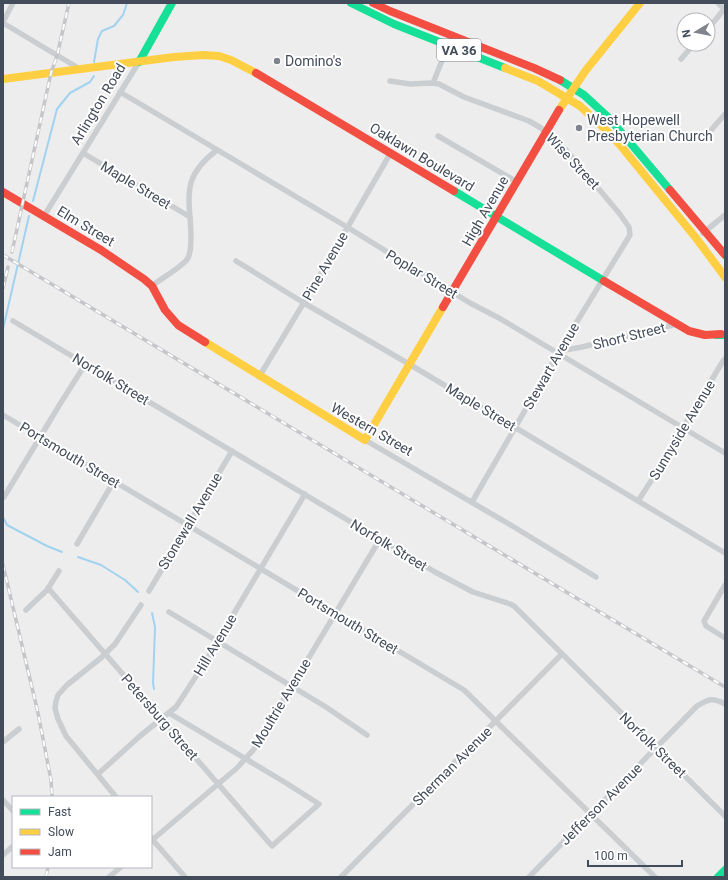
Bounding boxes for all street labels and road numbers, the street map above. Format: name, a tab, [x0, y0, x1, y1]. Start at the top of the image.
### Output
road number: VA 36	[437, 39, 481, 61]
street label: Arlington Road	[67, 60, 129, 148]
street label: Oaklawn Boulevard	[367, 119, 477, 195]
street label: Wise Street	[543, 130, 603, 193]
street label: Maple Street	[98, 158, 174, 212]
street label: High Avenue	[459, 173, 511, 249]
street label: Elm Street	[54, 203, 118, 250]
street label: Pine Avenue	[299, 229, 351, 303]
street label: Poplar Street	[383, 246, 461, 302]
street label: Short Street	[591, 319, 667, 353]
street label: Stewart Avenue	[520, 320, 582, 412]
street label: Norfolk Street	[70, 350, 153, 408]
street label: Sunnyside Avenue	[646, 377, 718, 483]
street label: Maple Street	[443, 380, 519, 434]
street label: Western Street	[328, 399, 416, 459]
street label: Portsmouth Street	[17, 419, 123, 492]
street label: Stonewall Avenue	[155, 470, 225, 572]
street label: Norfolk Street	[348, 516, 431, 574]
street label: Portsmouth Street	[295, 585, 401, 658]
street label: Hill Avenue	[190, 611, 240, 679]
street label: Moultrie Avenue	[248, 656, 314, 750]
street label: Petersburg Street	[118, 671, 202, 764]
street label: Norfolk Street	[616, 709, 690, 781]
street label: Sherman Avenue	[409, 723, 495, 809]
street label: Jefferson Avenue	[557, 760, 645, 848]

